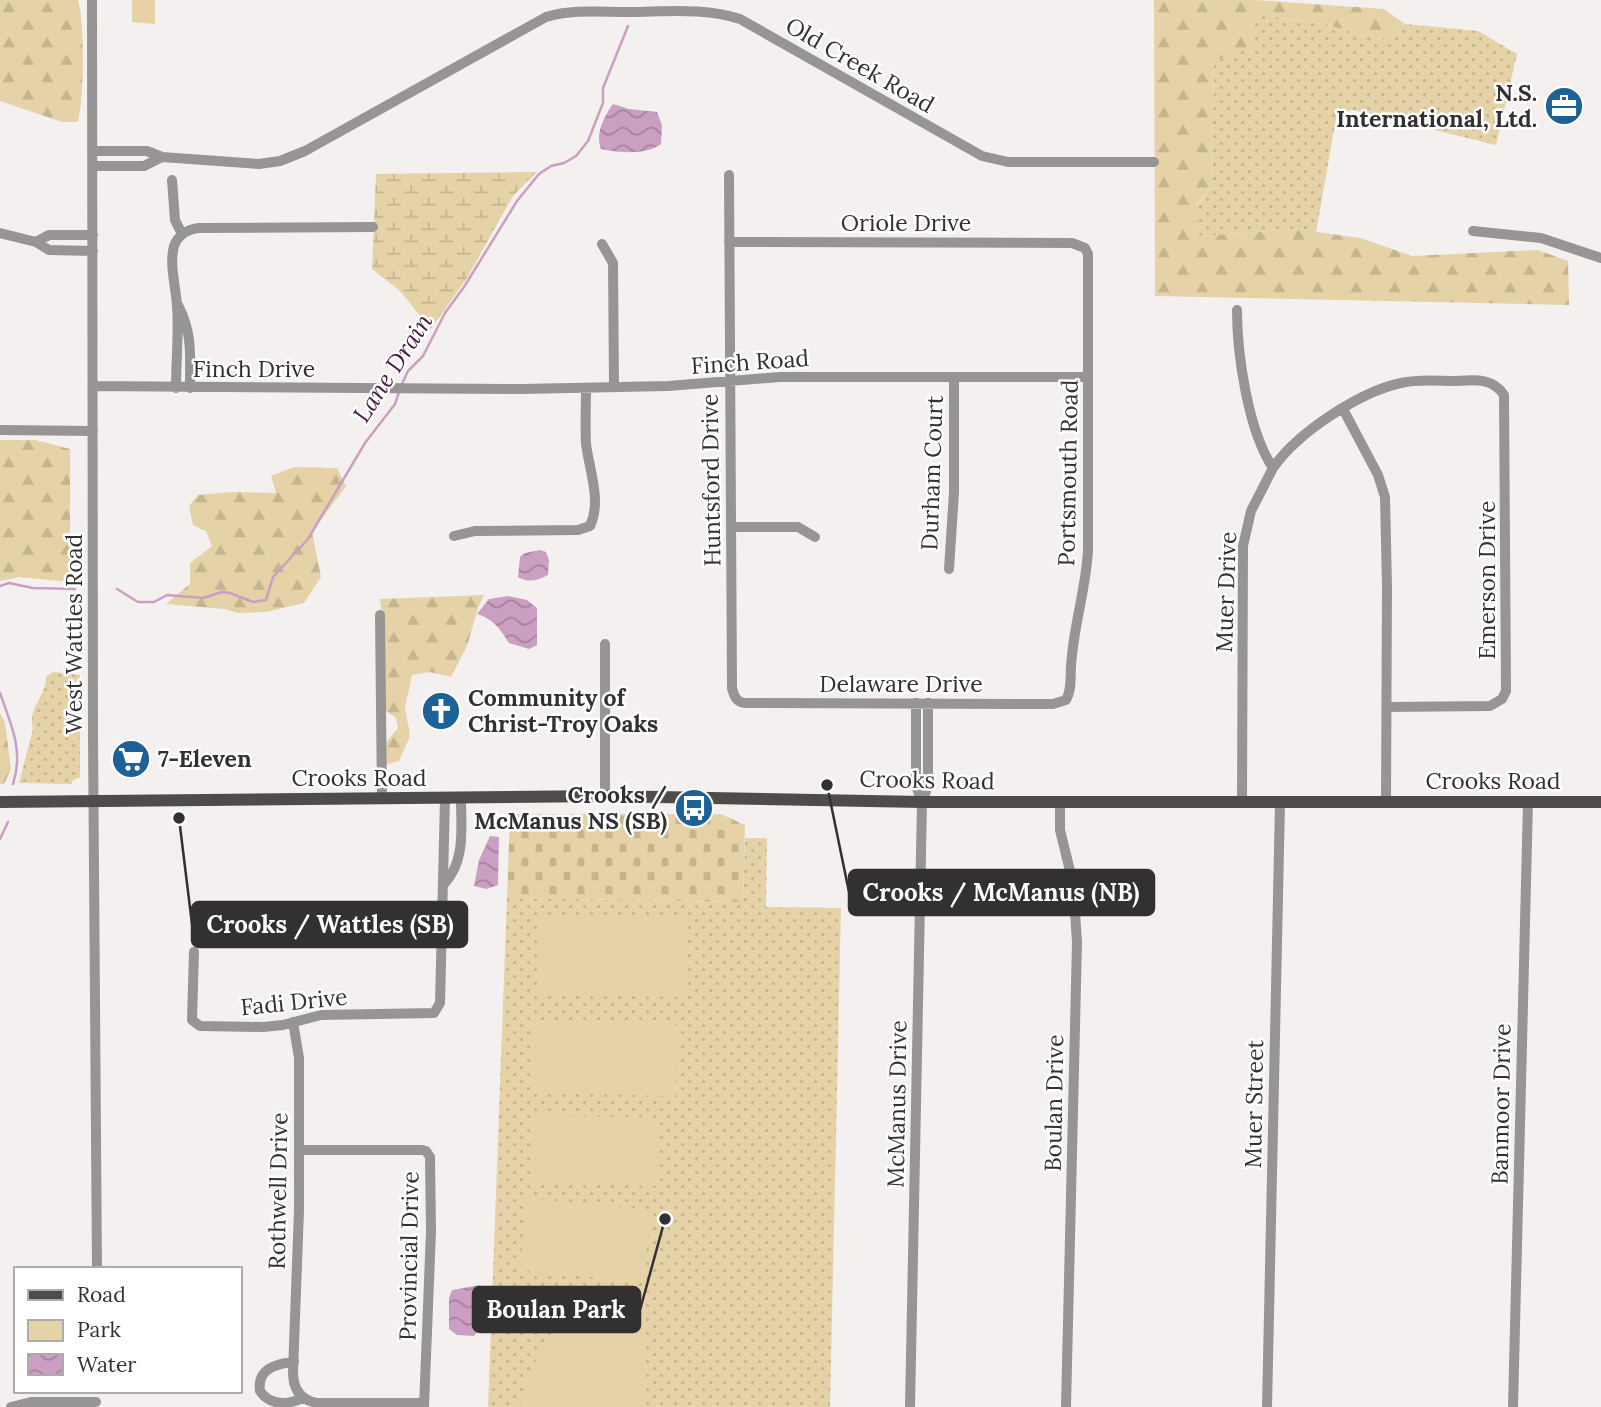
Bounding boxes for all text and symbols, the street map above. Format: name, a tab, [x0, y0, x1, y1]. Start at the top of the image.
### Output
street label: Old Creek Road	[781, 10, 940, 119]
place label: N.S. International, Ltd.	[1336, 78, 1537, 133]
office icon: N.S. International, Ltd.	[1543, 85, 1585, 127]
street label: Oriole Drive	[841, 208, 971, 237]
water label: Lane Drain	[346, 307, 439, 428]
street label: Finch Road	[690, 343, 810, 380]
street label: Finch Drive	[193, 354, 315, 383]
street label: Portsmouth Road	[1051, 379, 1084, 567]
street label: Huntsford Drive	[694, 393, 727, 567]
street label: Durham Court	[914, 395, 949, 551]
street label: Emerson Drive	[1472, 501, 1501, 659]
street label: Muer Drive	[1209, 531, 1242, 653]
street label: West Wattles Road	[59, 533, 88, 734]
street label: Delaware Drive	[819, 669, 983, 698]
place label: Community of Christ-Troy Oaks	[468, 683, 658, 738]
church icon: Community of Christ-Troy Oaks	[420, 690, 462, 732]
supermarket icon: 7-Eleven	[110, 738, 152, 780]
place label: 7-Eleven	[158, 744, 252, 773]
street label: Crooks Road	[291, 763, 427, 792]
street label: Crooks Road	[859, 764, 995, 795]
street label: Crooks Road	[1425, 766, 1561, 795]
place label: Crooks / McManus NS (SB)	[474, 780, 667, 836]
bus stop icon: Crooks / McManus NS (SB)	[673, 787, 715, 829]
callout: Crooks / McManus (NB)	[849, 870, 1154, 915]
text: Crooks / McManus (NB)	[863, 877, 1139, 908]
callout: Crooks / Wattles (SB)	[192, 902, 467, 947]
text: Crooks / Wattles (SB)	[206, 909, 454, 940]
street label: Fadi Drive	[239, 981, 349, 1022]
street label: McManus Drive	[881, 1020, 912, 1188]
street label: Banmoor Drive	[1485, 1023, 1516, 1185]
street label: Boulan Drive	[1038, 1034, 1069, 1172]
street label: Muer Street	[1238, 1039, 1269, 1169]
street label: Rothwell Drive	[262, 1112, 293, 1270]
street label: Provincial Drive	[393, 1171, 424, 1341]
legend	[14, 1267, 242, 1393]
text: Road	[77, 1281, 126, 1308]
callout: Boulan Park	[473, 1287, 640, 1332]
text: Boulan Park	[486, 1294, 626, 1325]
text: Park	[77, 1316, 121, 1343]
text: Water	[77, 1351, 136, 1378]

